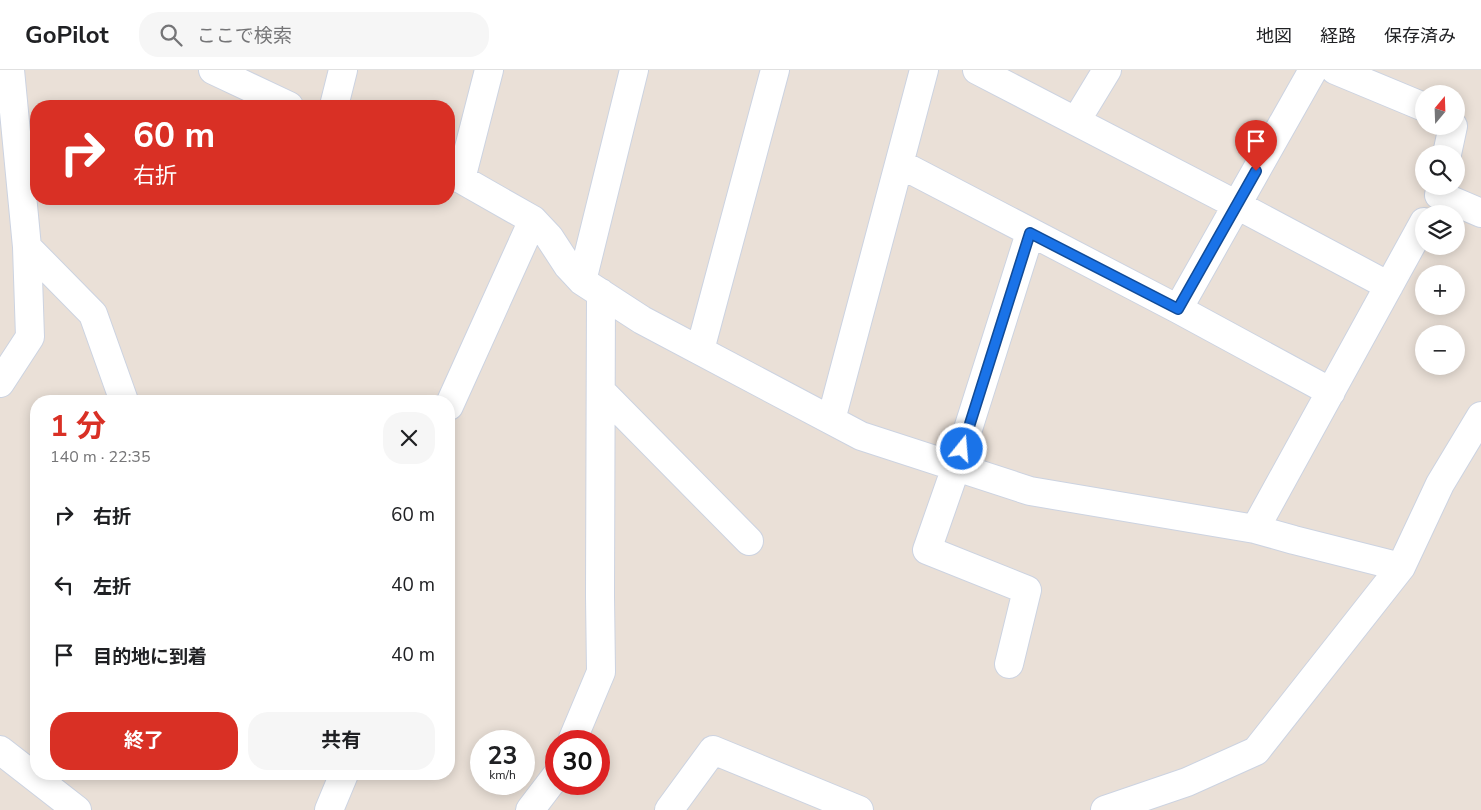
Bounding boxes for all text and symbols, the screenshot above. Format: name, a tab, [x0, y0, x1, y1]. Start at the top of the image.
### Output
search box	[139, 12, 489, 57]
text: GoPilot	[25, 19, 109, 51]
icon: search	[157, 21, 185, 49]
text: ここで検索	[197, 23, 292, 49]
text: 地図	[1256, 24, 1292, 48]
text: 経路	[1320, 24, 1356, 48]
text: 保存済み	[1384, 24, 1456, 48]
north arrow	[1415, 85, 1465, 135]
map controls	[1415, 85, 1465, 375]
text: 60 m	[133, 112, 215, 159]
icon: right	[50, 120, 115, 185]
pin	[1235, 120, 1277, 171]
icon: arrive	[1242, 127, 1270, 155]
button: search	[1415, 145, 1465, 195]
text: 右折	[133, 161, 177, 191]
button: layers	[1415, 205, 1465, 255]
button: +	[1415, 265, 1465, 315]
button: −	[1415, 325, 1465, 375]
text: 1 分	[50, 406, 106, 447]
button: close	[383, 412, 435, 464]
position arrow	[935, 422, 987, 474]
text: 140 m · 22:35	[50, 446, 151, 468]
icon: right	[50, 501, 78, 529]
text: 60 m	[391, 502, 435, 528]
text: 右折	[93, 504, 131, 530]
icon: left	[50, 571, 78, 599]
text: 40 m	[391, 572, 435, 598]
text: 左折	[93, 574, 131, 600]
icon: arrive	[50, 641, 78, 669]
text: 40 m	[391, 642, 435, 668]
text: 目的地に到着	[93, 644, 207, 670]
button: 終了	[50, 712, 238, 770]
button: 共有	[248, 712, 435, 770]
speed limit sign: 30	[545, 730, 610, 795]
text: 23	[487, 739, 518, 773]
text: km/h	[489, 767, 516, 783]

